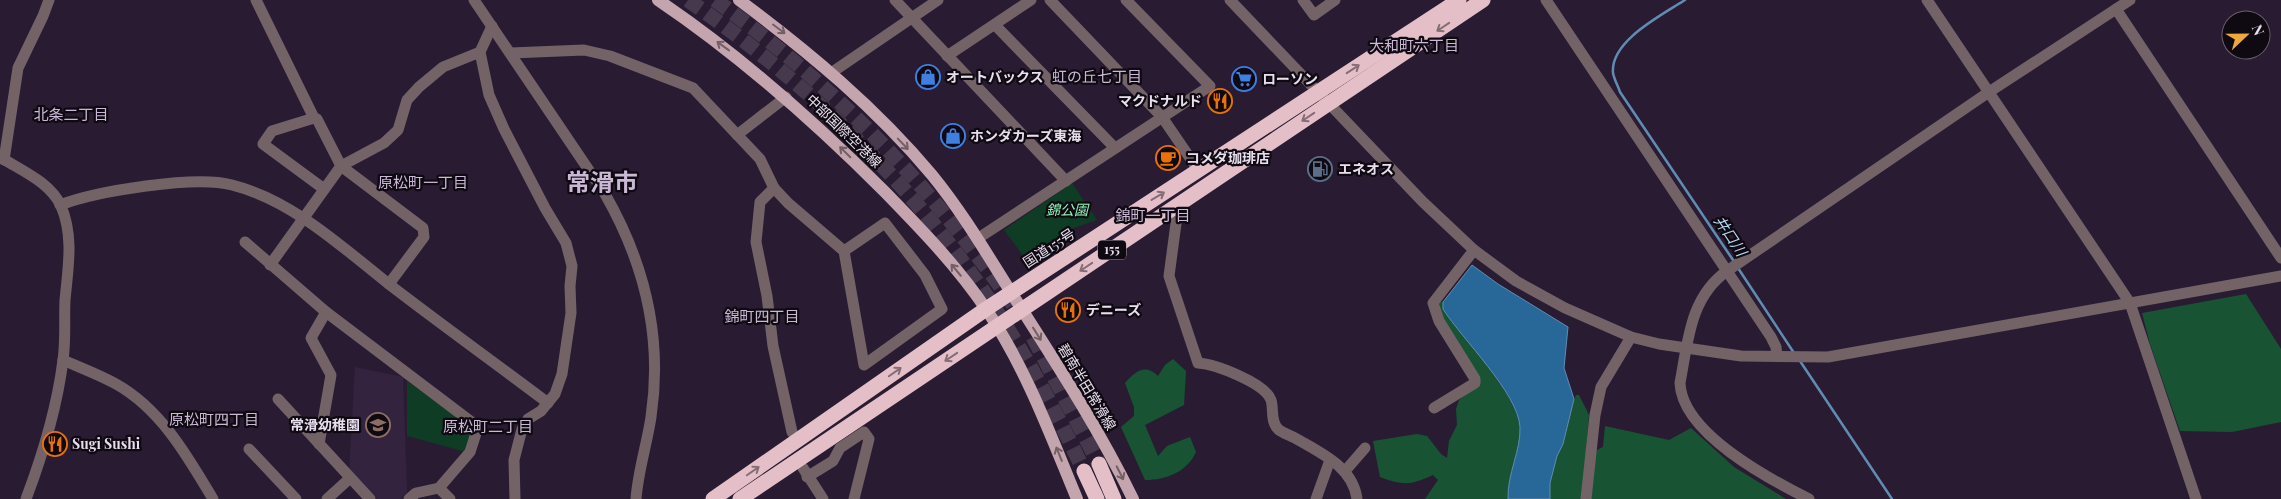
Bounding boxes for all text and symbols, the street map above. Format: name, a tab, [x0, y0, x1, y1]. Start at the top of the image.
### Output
north arrow	[2221, 10, 2271, 60]
one-way arrow	[1436, 22, 1450, 32]
text: N	[2248, 22, 2269, 38]
one-way arrow	[772, 24, 786, 34]
district label: 大和町六丁目	[1369, 35, 1459, 55]
one-way arrow	[717, 40, 730, 51]
shop icon: オートバックス	[915, 64, 941, 90]
one-way arrow	[1346, 64, 1360, 74]
district label: 虹の丘七丁目	[1052, 66, 1142, 86]
supermarket icon: ローソン	[1231, 66, 1257, 92]
place label: オートバックス	[946, 67, 1044, 86]
place label: ローソン	[1262, 69, 1318, 88]
restaurant icon: マクドナルド	[1207, 88, 1233, 114]
street label: 中部国際空港線	[803, 90, 886, 172]
place label: マクドナルド	[1118, 91, 1202, 110]
district label: 北条二丁目	[33, 104, 109, 124]
one-way arrow	[1301, 113, 1315, 123]
shop icon: ホンダカーズ東海	[940, 123, 966, 149]
place label: ホンダカーズ東海	[970, 126, 1081, 145]
one-way arrow	[897, 138, 909, 150]
cafe icon: コメダ珈琲店	[1155, 145, 1181, 171]
one-way arrow	[839, 146, 851, 158]
place label: コメダ珈琲店	[1186, 148, 1270, 167]
fuel station icon: エネオス	[1307, 156, 1333, 182]
place label: エネオス	[1338, 159, 1394, 178]
district label: 常滑市	[566, 165, 638, 197]
district label: 原松町一丁目	[378, 172, 468, 192]
one-way arrow	[1151, 190, 1165, 200]
park label: 錦公園	[1046, 200, 1090, 219]
district label: 錦町一丁目	[1115, 205, 1191, 225]
water label: 井口川	[1710, 211, 1753, 261]
street label: 国道155号	[1019, 224, 1078, 272]
road number: 155	[1098, 240, 1126, 260]
one-way arrow	[1079, 262, 1093, 272]
one-way arrow	[951, 264, 962, 277]
restaurant icon: デニーズ	[1055, 297, 1081, 323]
place label: デニーズ	[1086, 300, 1141, 319]
district label: 錦町四丁目	[724, 306, 800, 326]
one-way arrow	[1033, 326, 1043, 340]
street label: 碧南半田常滑線	[1054, 340, 1121, 434]
one-way arrow	[944, 352, 958, 363]
one-way arrow	[888, 367, 902, 377]
district label: 原松町四丁目	[169, 409, 259, 429]
school or university icon: 常滑幼稚園	[365, 412, 391, 438]
place label: 常滑幼稚園	[290, 415, 360, 434]
district label: 原松町二丁目	[443, 416, 533, 436]
restaurant icon: Sugi Sushi	[42, 431, 68, 457]
place label: Sugi Sushi	[72, 434, 141, 453]
one-way arrow	[1053, 447, 1063, 462]
one-way arrow	[1116, 465, 1125, 480]
one-way arrow	[746, 466, 760, 476]

